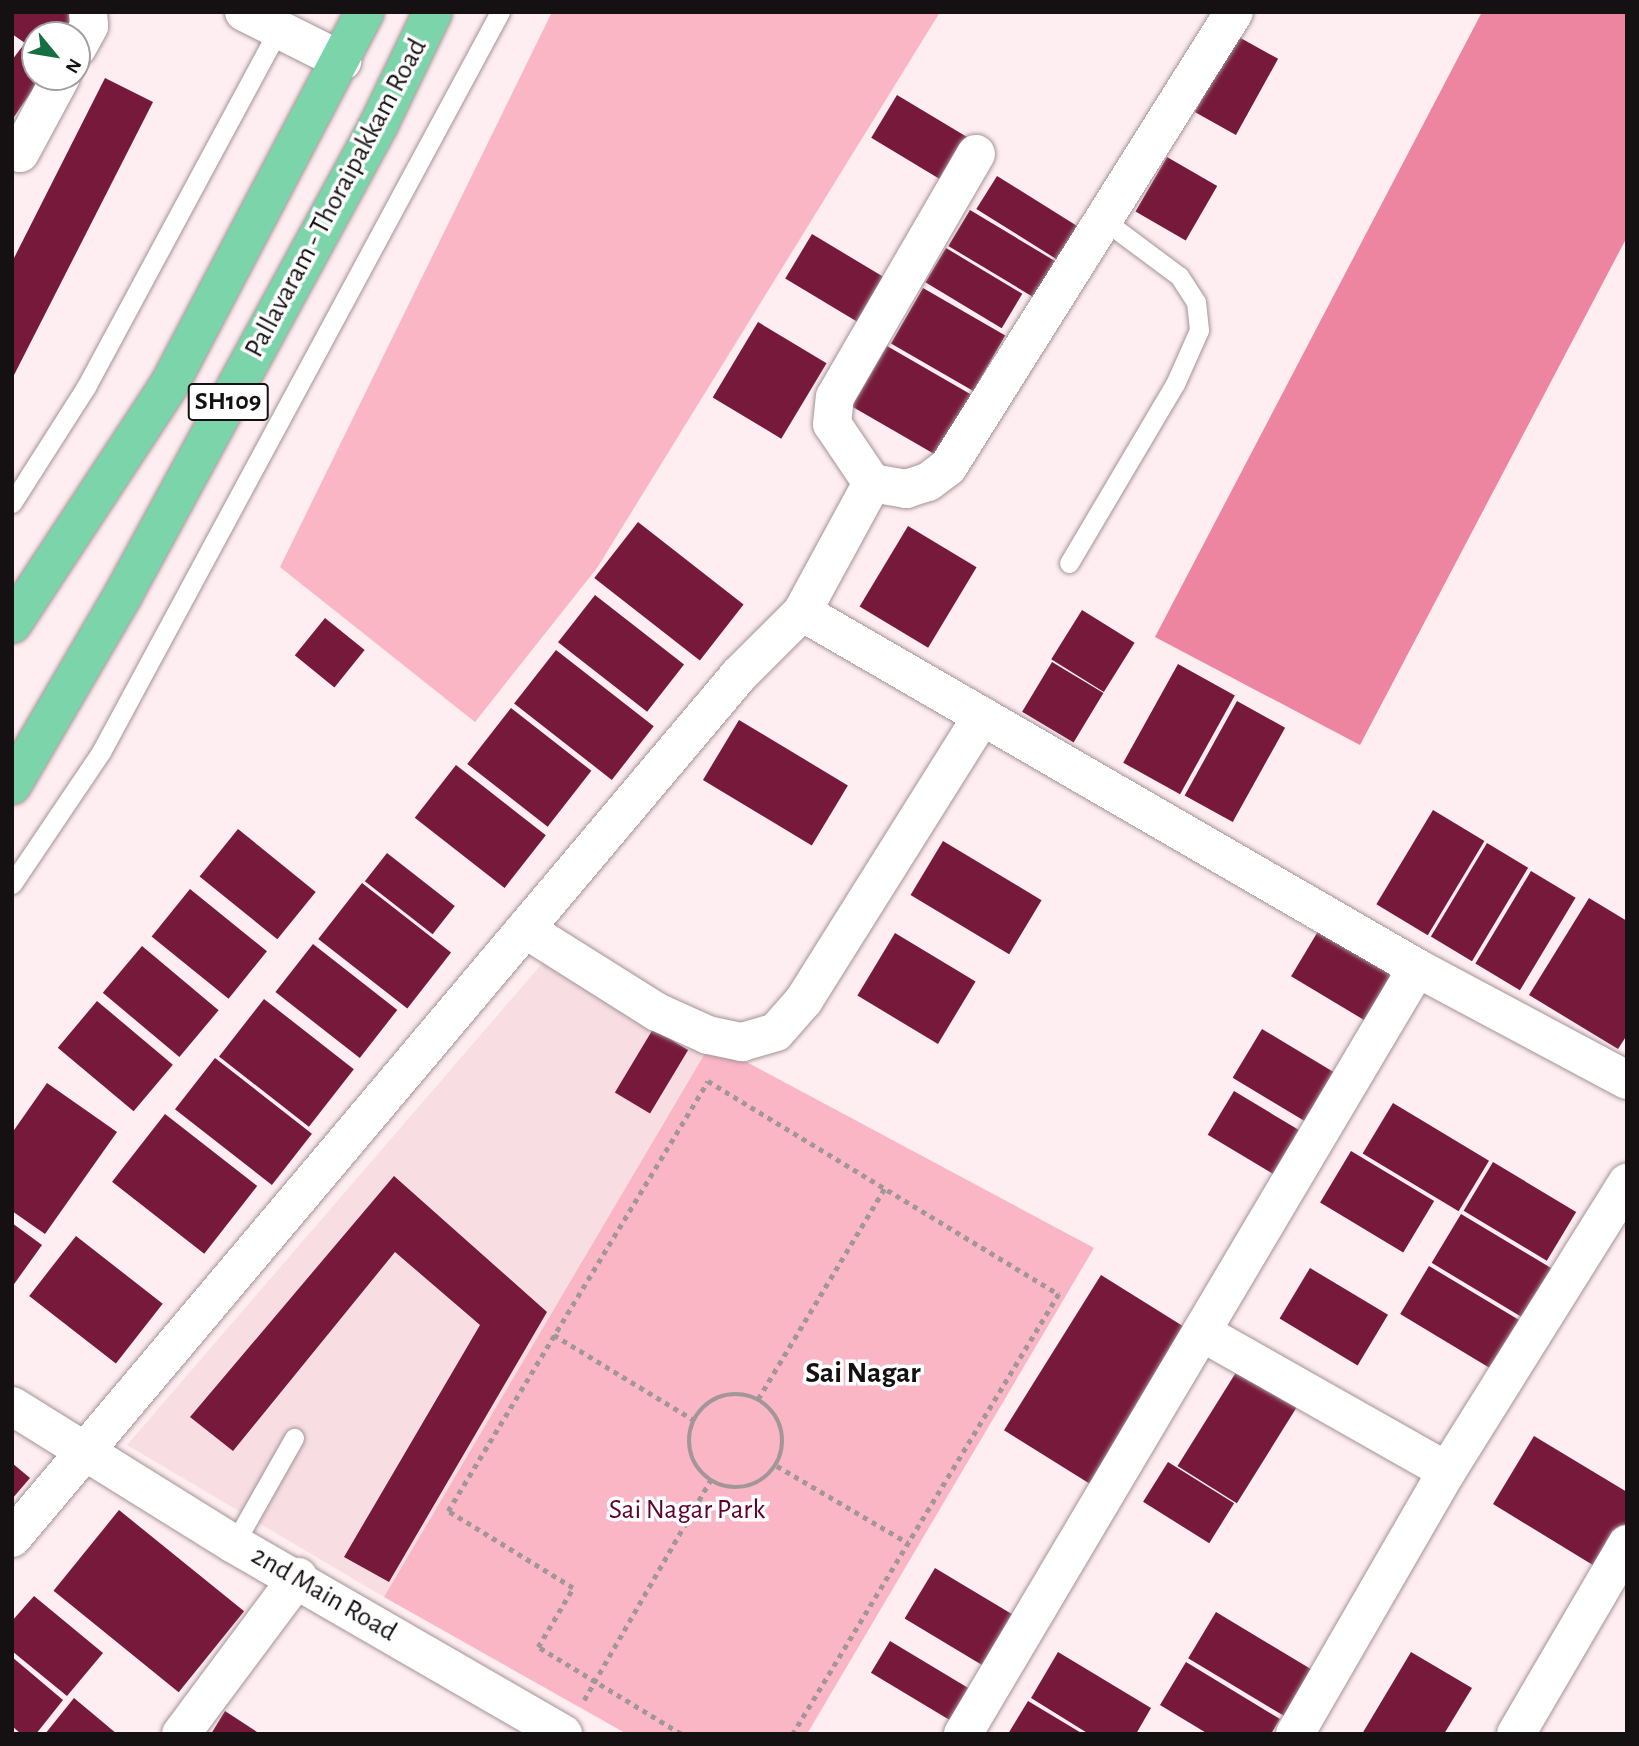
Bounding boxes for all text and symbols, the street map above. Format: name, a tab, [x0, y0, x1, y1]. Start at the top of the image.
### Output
north arrow	[21, 21, 91, 91]
street label: Pallavaram - Thoraipakkam Road	[238, 33, 434, 363]
text: N	[61, 55, 84, 76]
road number: SH109	[186, 380, 270, 424]
district label: Sai Nagar	[805, 1355, 921, 1391]
park label: Sai Nagar Park	[609, 1493, 765, 1527]
street label: 2nd Main Road	[245, 1539, 403, 1649]

